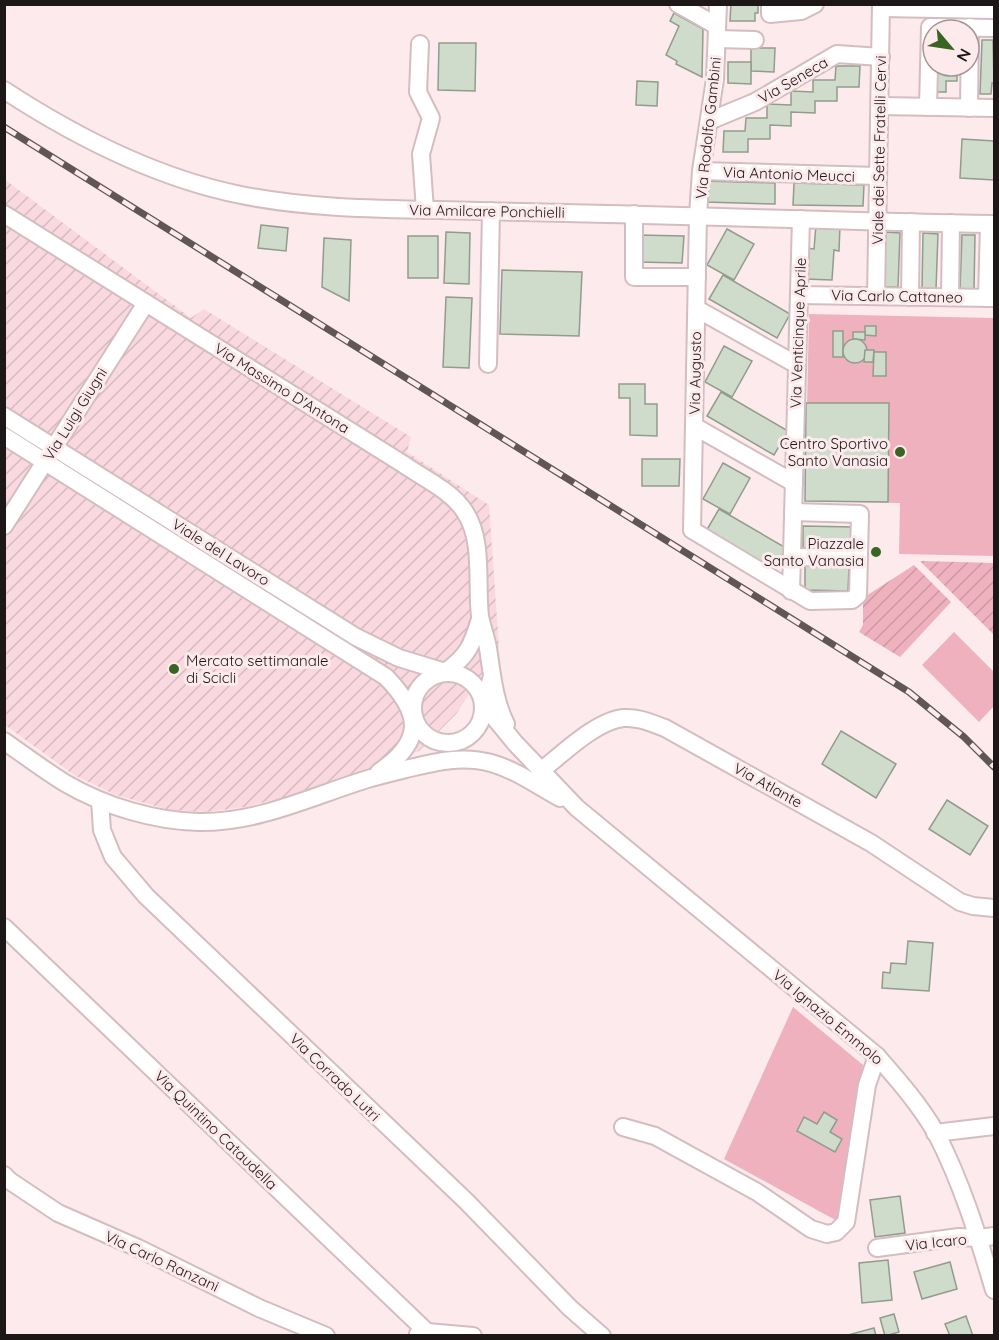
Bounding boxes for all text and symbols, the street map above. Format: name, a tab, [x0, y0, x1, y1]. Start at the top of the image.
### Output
north arrow	[921, 18, 981, 78]
text: N	[953, 45, 976, 65]
street label: Via Seneca	[755, 52, 831, 108]
street label: Viale dei Sette Fratelli Cervi	[868, 55, 890, 245]
street label: Via Rodolfo Gambini	[691, 56, 725, 200]
street label: Via Antonio Meucci	[723, 162, 855, 186]
street label: Via Amilcare Ponchielli	[409, 200, 565, 222]
street label: Via Venticinque Aprile	[786, 257, 810, 409]
street label: Via Carlo Cattaneo	[831, 285, 963, 307]
street label: Via Augusto	[685, 331, 705, 415]
street label: Via Massimo D'Antona	[211, 339, 353, 437]
street label: Via Luigi Giugni	[39, 364, 111, 464]
place label: Centro Sportivo Santo Vanasia	[780, 434, 888, 470]
marker: Centro Sportivo Santo Vanasia	[893, 445, 907, 459]
street label: Viale del Lavoro	[169, 514, 273, 590]
place label: Piazzale Santo Vanasia	[764, 534, 864, 570]
marker: Piazzale Santo Vanasia	[869, 545, 883, 559]
place label: Mercato settimanale di Scicli	[186, 651, 329, 687]
marker: Mercato settimanale di Scicli	[167, 662, 181, 676]
street label: Via Atlante	[730, 758, 806, 812]
street label: Via Ignazio Emmolo	[769, 965, 887, 1069]
street label: Via Corrado Lutri	[286, 1029, 384, 1125]
street label: Via Quintino Cataudella	[151, 1066, 281, 1194]
street label: Via Carlo Ranzani	[102, 1226, 222, 1296]
street label: Via Icaro	[904, 1229, 968, 1255]

